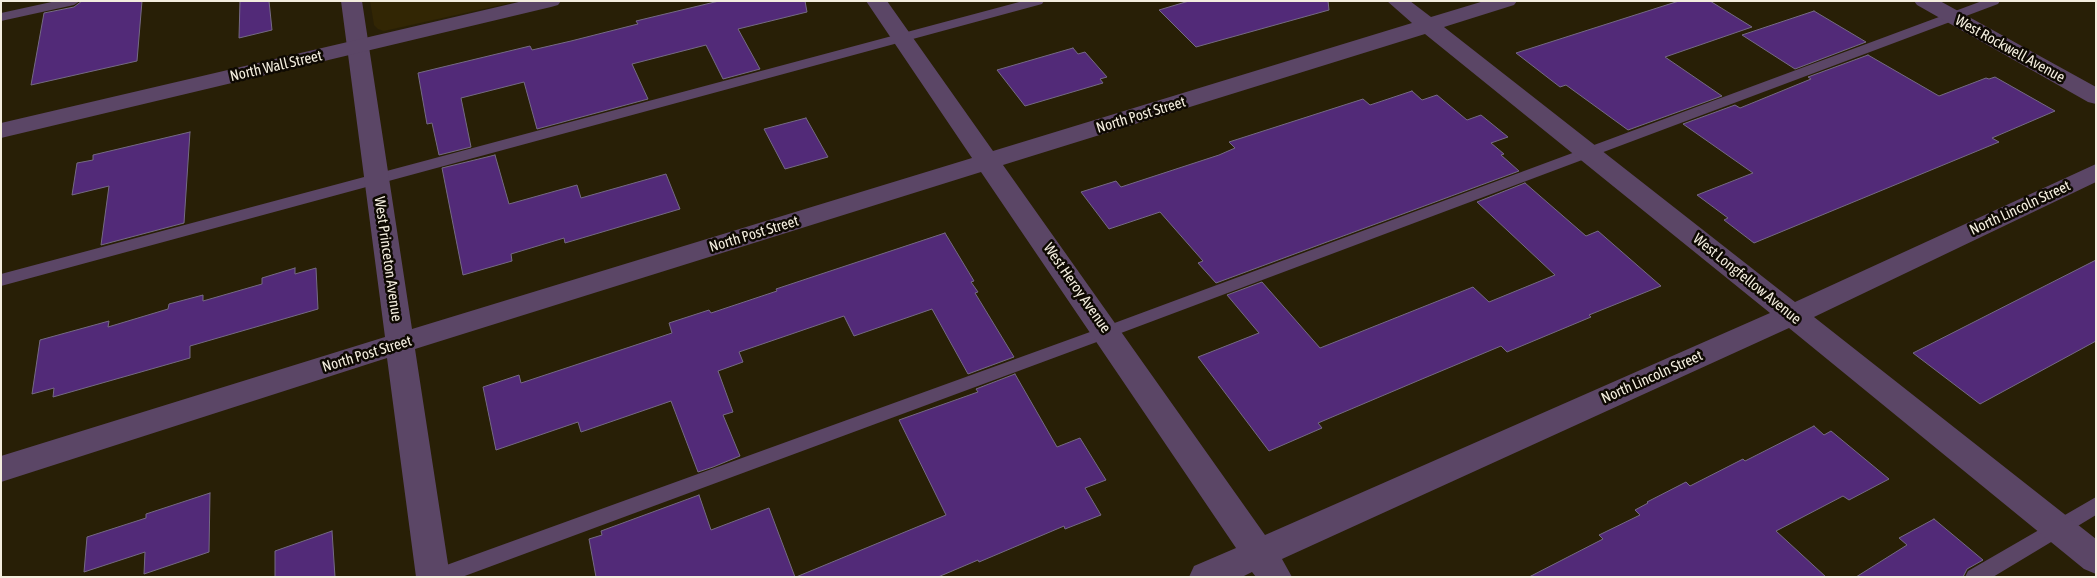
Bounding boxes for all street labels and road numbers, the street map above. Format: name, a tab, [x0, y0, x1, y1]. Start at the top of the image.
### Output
street label: West Rockwell Avenue	[1952, 11, 2068, 87]
street label: North Wall Street	[228, 47, 324, 85]
street label: North Post Street	[1094, 93, 1188, 137]
street label: North Lincoln Street	[1967, 177, 2073, 239]
street label: West Princeton Avenue	[370, 195, 406, 323]
street label: North Post Street	[707, 212, 801, 256]
street label: West Longfellow Avenue	[1689, 230, 1805, 328]
street label: West Heroy Avenue	[1039, 240, 1115, 336]
street label: North Post Street	[320, 332, 414, 376]
street label: North Lincoln Street	[1598, 347, 1706, 407]

